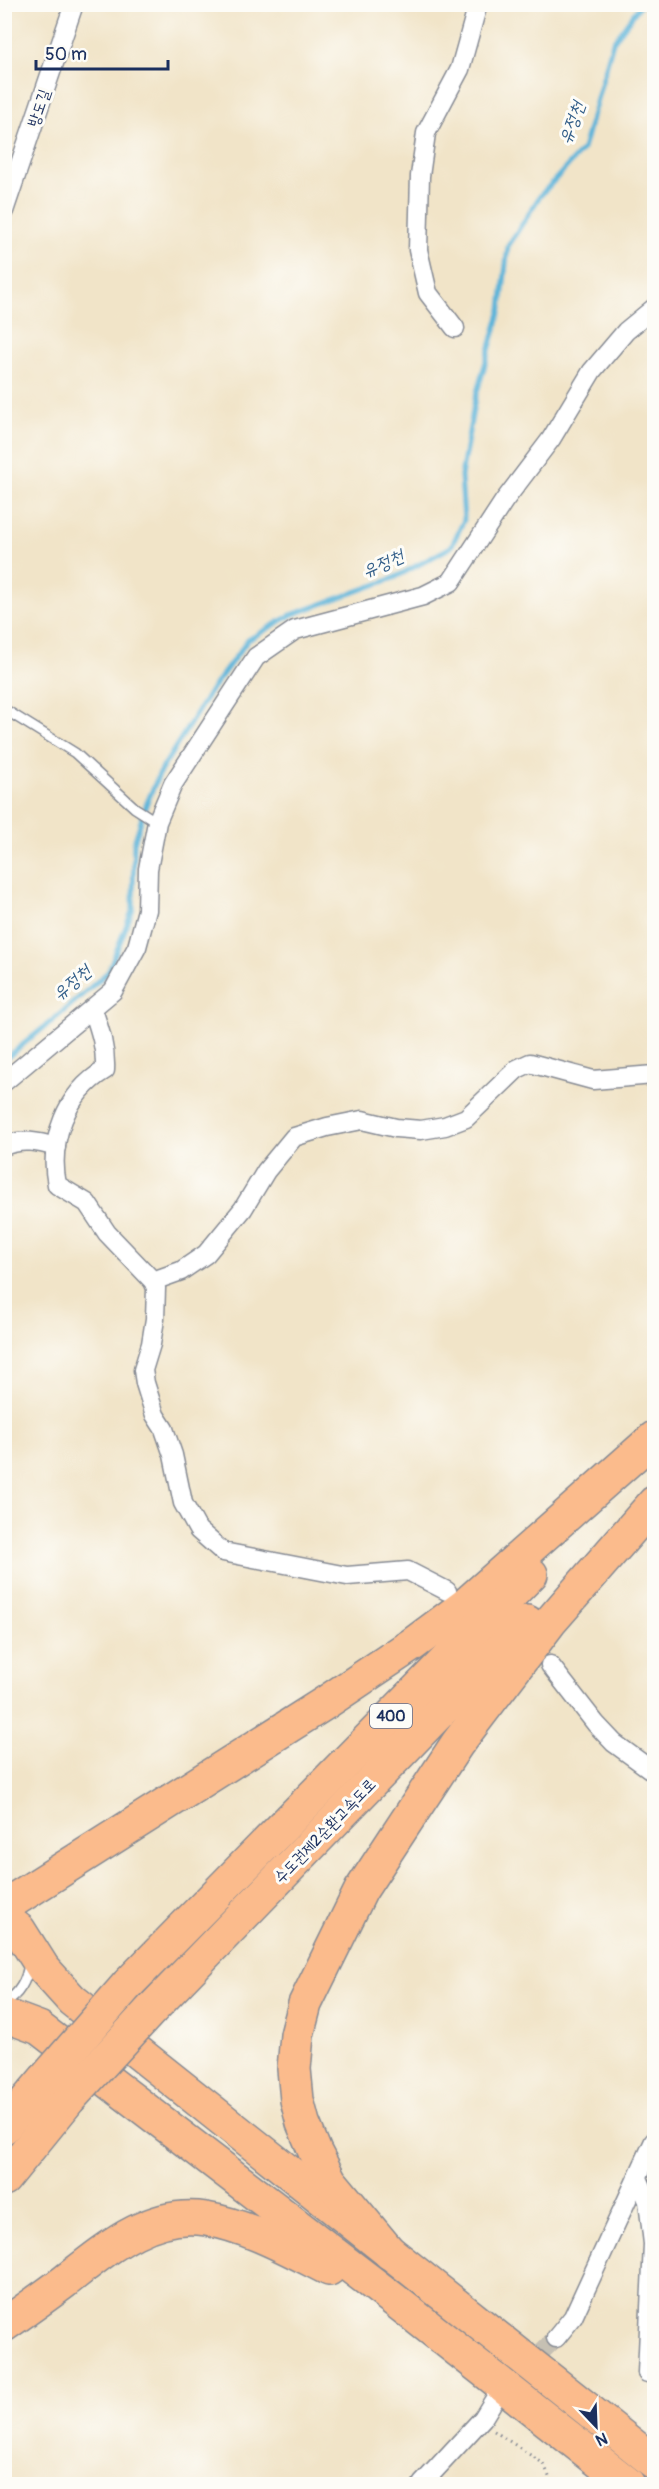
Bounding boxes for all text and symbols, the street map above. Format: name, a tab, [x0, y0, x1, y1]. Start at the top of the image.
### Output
scale bar	[36, 33, 168, 71]
text: 50 m	[45, 43, 87, 66]
street label: 방도길	[23, 86, 55, 130]
water label: 유정천	[554, 97, 591, 147]
water label: 유정천	[358, 544, 409, 583]
water label: 유정천	[48, 959, 97, 1006]
road number: 400	[370, 1704, 412, 1728]
street label: 수도권제2순환고속도로	[270, 1775, 380, 1887]
north arrow	[566, 2396, 626, 2456]
text: N	[592, 2428, 610, 2450]

